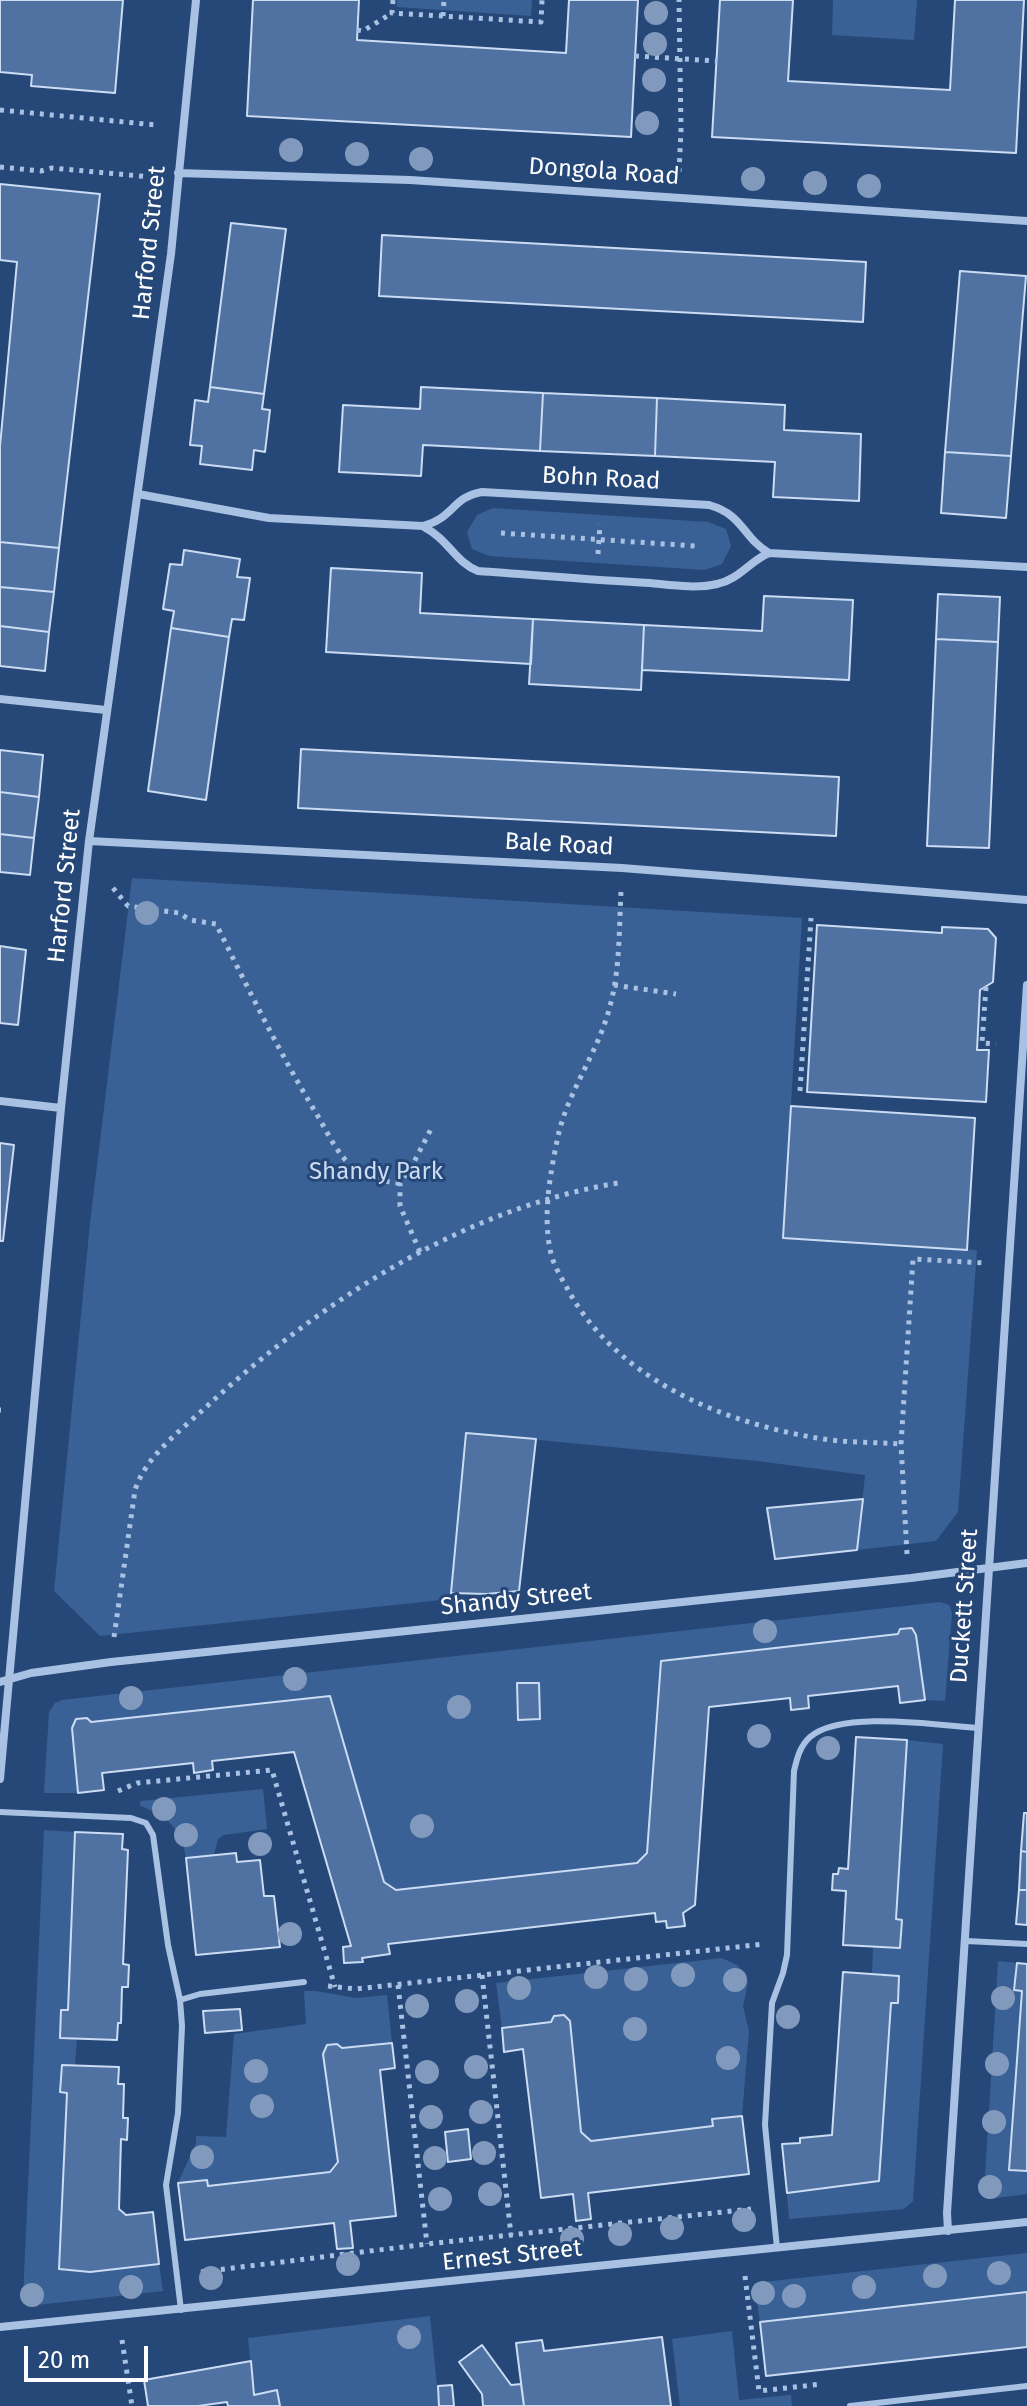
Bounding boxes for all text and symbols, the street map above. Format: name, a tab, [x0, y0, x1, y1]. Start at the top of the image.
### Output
street label: Dongola Road	[528, 152, 680, 192]
street label: Harford Street	[128, 165, 172, 321]
street label: Bohn Road	[541, 462, 661, 496]
street label: Harford Street	[43, 808, 87, 964]
street label: Bale Road	[504, 828, 614, 862]
park label: Shandy Park	[309, 1158, 443, 1186]
street label: Duckett Street	[945, 1528, 985, 1684]
street label: Shandy Street	[439, 1578, 593, 1622]
street label: Ernest Street	[441, 2234, 583, 2278]
scale bar	[28, 2330, 152, 2380]
text: 20 m	[38, 2346, 90, 2374]

